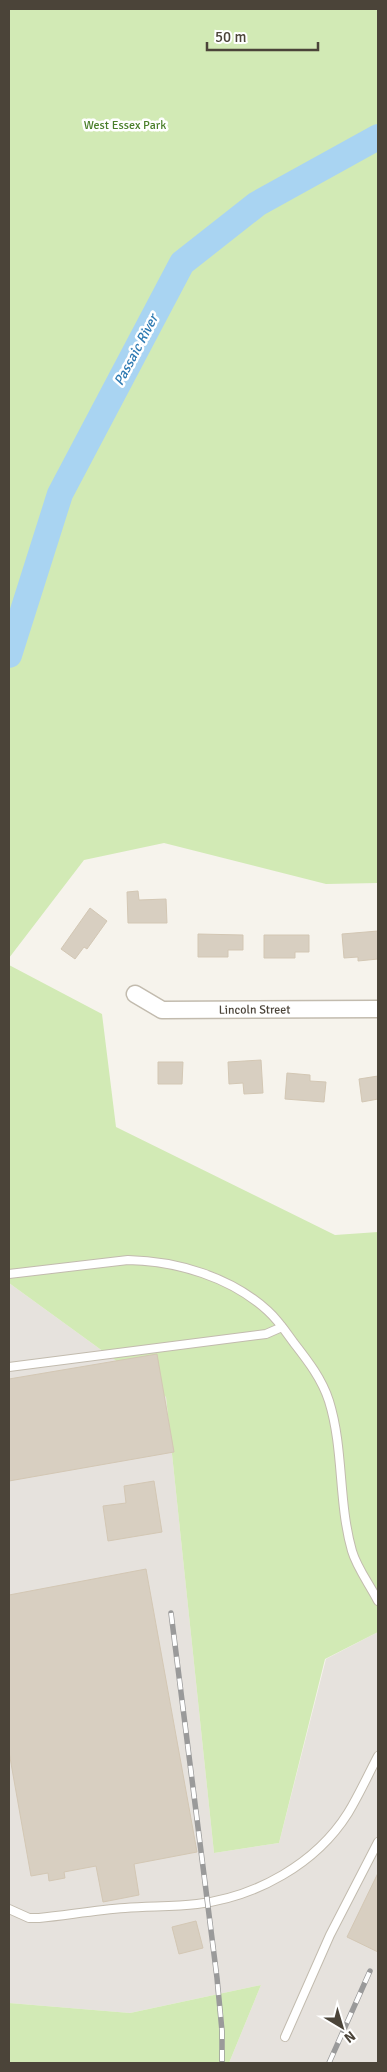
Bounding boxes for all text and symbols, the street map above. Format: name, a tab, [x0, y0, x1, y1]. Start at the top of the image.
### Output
scale bar	[207, 20, 318, 52]
text: 50 m	[215, 28, 246, 46]
park label: West Essex Park	[84, 118, 166, 133]
water label: Passaic River	[110, 310, 163, 388]
street label: Lincoln Street	[219, 1002, 291, 1017]
north arrow	[317, 2002, 367, 2052]
text: N	[341, 2027, 359, 2047]

